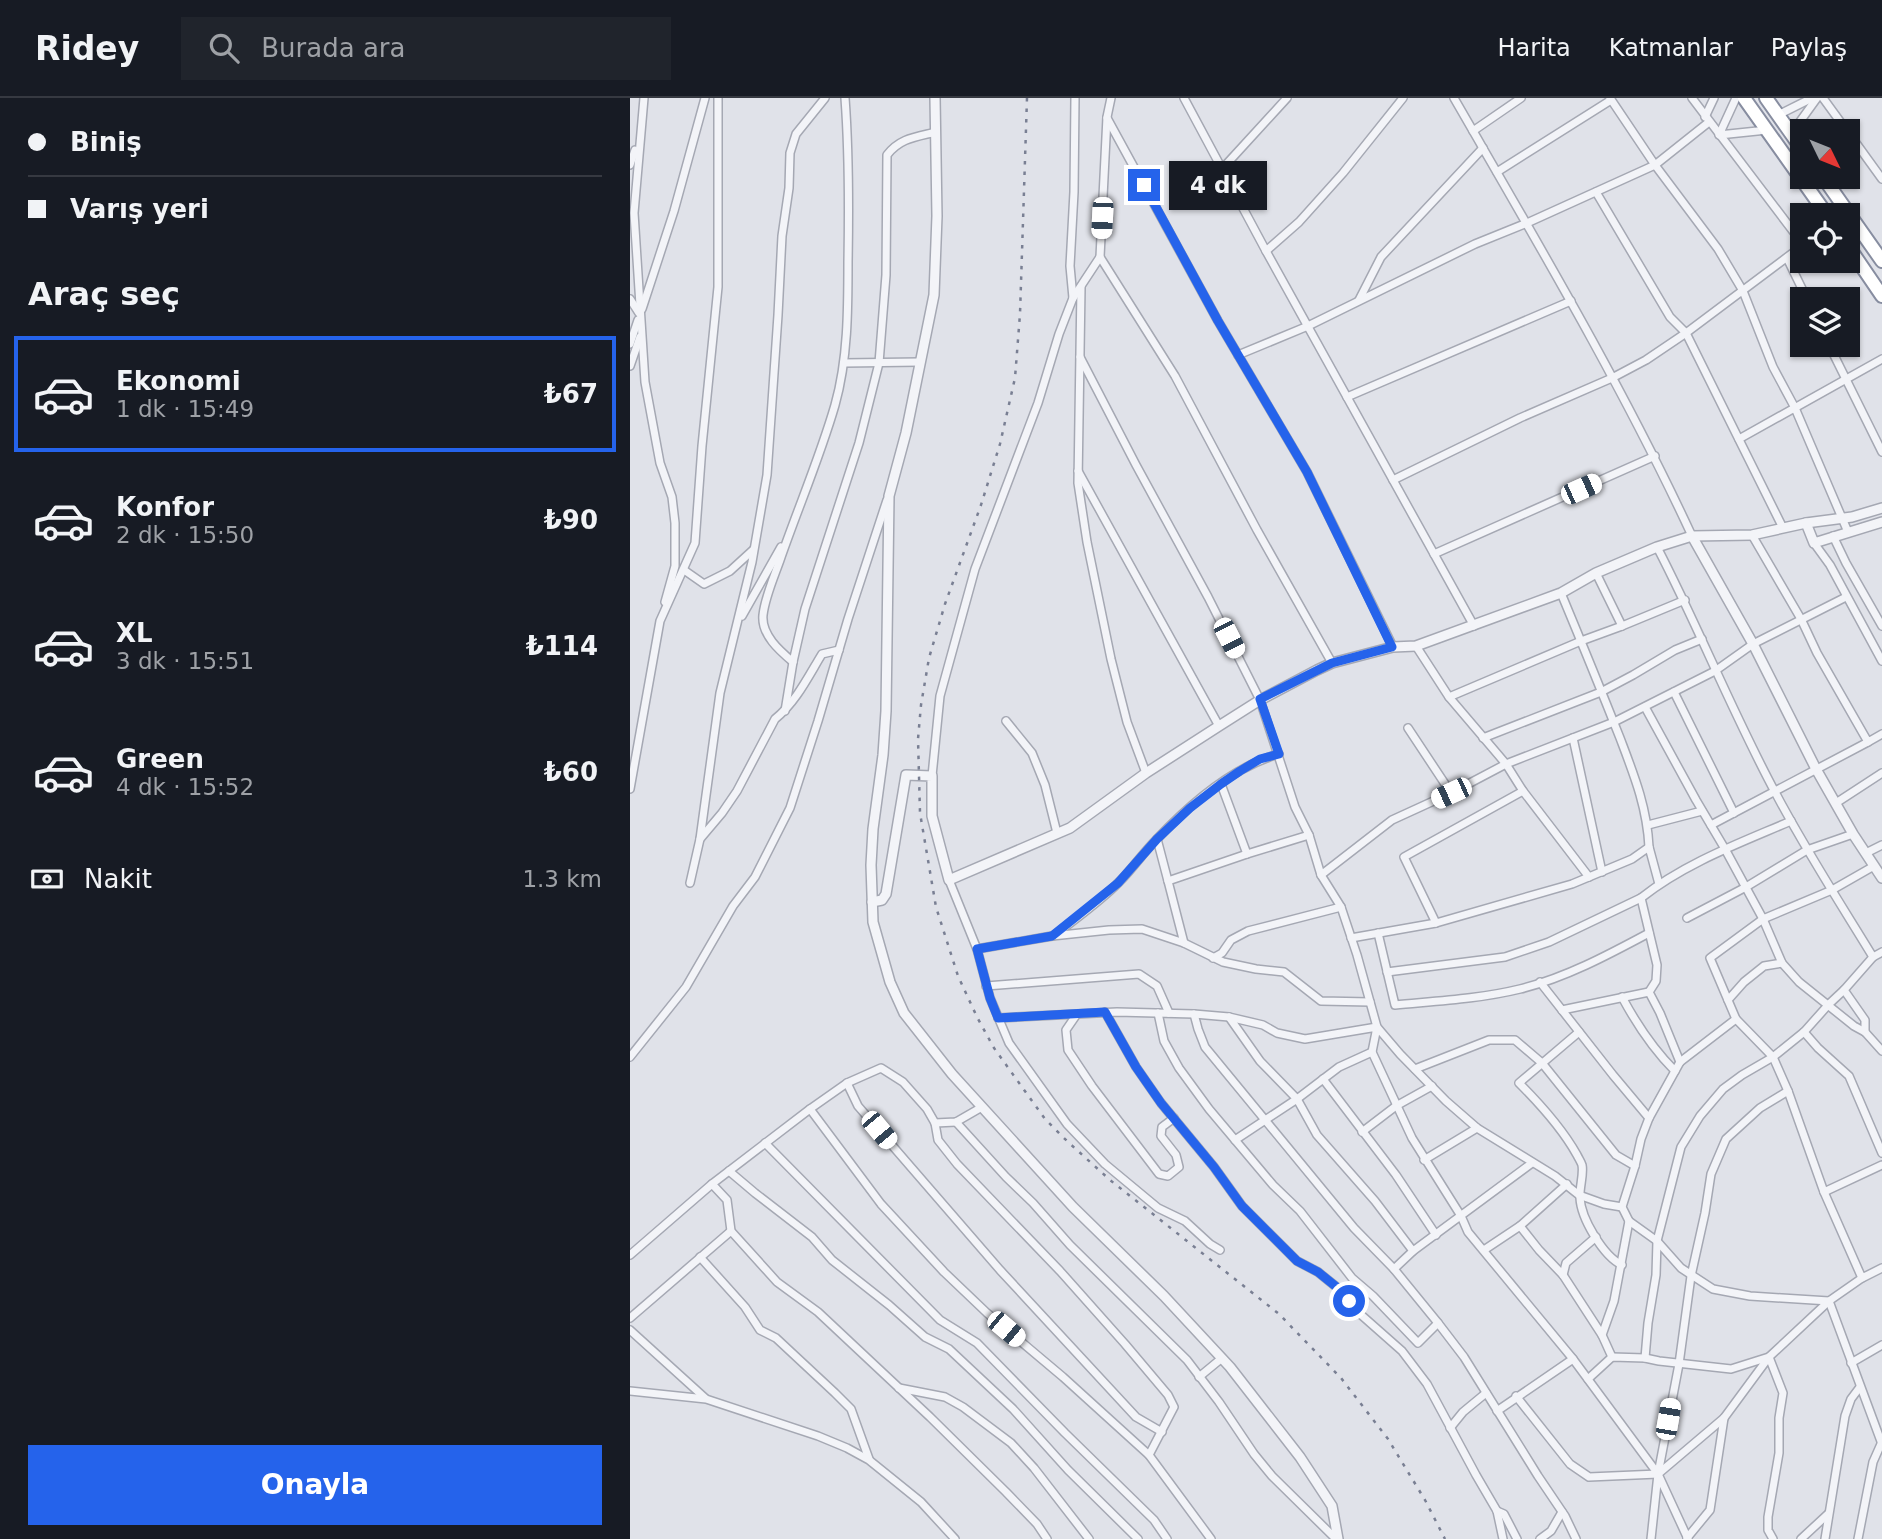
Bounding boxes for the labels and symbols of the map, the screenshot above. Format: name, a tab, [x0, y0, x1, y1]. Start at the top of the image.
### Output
north arrow	[1790, 119, 1860, 189]
callout: 4 dk	[1168, 160, 1266, 210]
route end	[1128, 169, 1160, 201]
car	[1091, 196, 1114, 240]
car	[1558, 471, 1605, 507]
car	[1211, 615, 1248, 661]
car	[1428, 775, 1475, 811]
car	[858, 1107, 901, 1153]
route start	[1333, 1285, 1365, 1317]
car	[984, 1307, 1029, 1351]
car	[1655, 1396, 1682, 1442]

